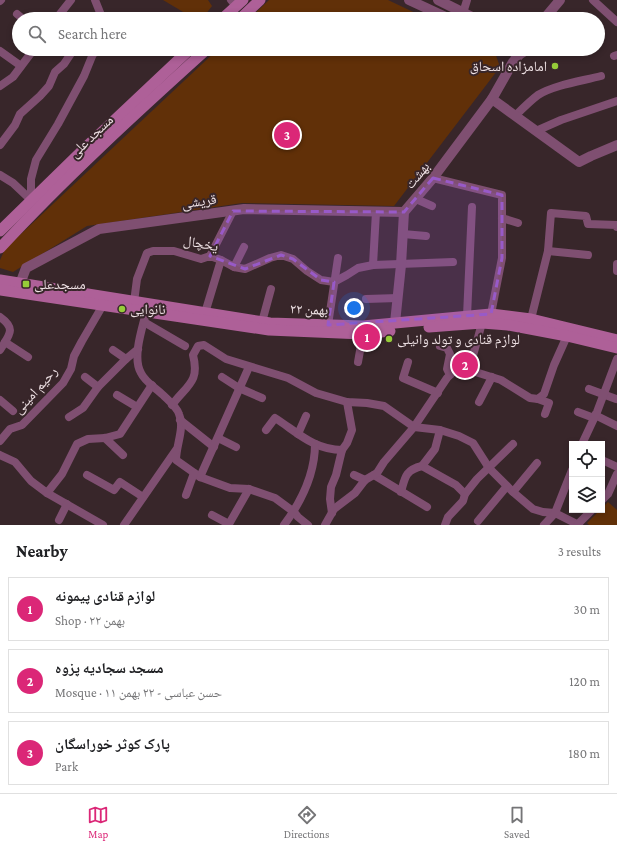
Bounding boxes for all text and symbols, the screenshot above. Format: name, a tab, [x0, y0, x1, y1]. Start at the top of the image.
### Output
search box	[12, 12, 605, 56]
icon: search	[26, 23, 48, 45]
text: Search here	[58, 26, 127, 42]
place label: امامزاده اسحاق	[470, 58, 547, 75]
marker: امامزاده اسحاق	[550, 61, 560, 71]
street label: مسجد علی	[66, 111, 117, 161]
pin: 3	[274, 120, 300, 150]
street label: بهشت	[401, 158, 433, 192]
street label: قریشی	[180, 191, 218, 212]
street label: یخچال	[182, 232, 220, 255]
place label: مسجدعلی	[34, 276, 86, 293]
marker: مسجدعلی	[21, 279, 31, 289]
your location	[344, 298, 364, 318]
street label: ۲۲ بهمن	[290, 300, 329, 319]
place label: نانوایی	[130, 301, 166, 318]
marker: نانوایی	[117, 304, 127, 314]
pin: 1	[354, 322, 380, 352]
place label: لوازم قنادی و تولد وانیلی	[397, 331, 520, 349]
marker: لوازم قنادی و تولد وانیلی	[384, 334, 394, 344]
pin: 2	[452, 350, 478, 380]
street label: رحیم امینی	[10, 363, 62, 418]
map controls	[569, 441, 605, 513]
button: locate	[569, 441, 605, 477]
button: layers	[569, 477, 605, 513]
text: Nearby	[16, 542, 68, 561]
text: 3 results	[558, 544, 601, 559]
text: لوازم قنادی پیمونه	[55, 588, 155, 604]
text: 1	[28, 602, 32, 617]
text: 30 m	[574, 602, 600, 617]
text: Shop · ۲۲ بهمن	[55, 613, 125, 628]
text: مسجد سجادیه پزوه	[55, 660, 164, 676]
text: 2	[27, 674, 33, 689]
text: 120 m	[569, 674, 600, 689]
text: Mosque · حسن عباسی - ۲۲ بهمن ۱۱	[55, 685, 222, 700]
text: پارک کوثر خوراسگان	[55, 736, 170, 752]
text: 3	[27, 746, 33, 761]
text: 180 m	[568, 746, 600, 761]
text: Park	[55, 759, 78, 774]
tab: Map	[87, 804, 109, 840]
tab: Directions	[284, 804, 329, 840]
tab: Saved	[504, 804, 530, 840]

